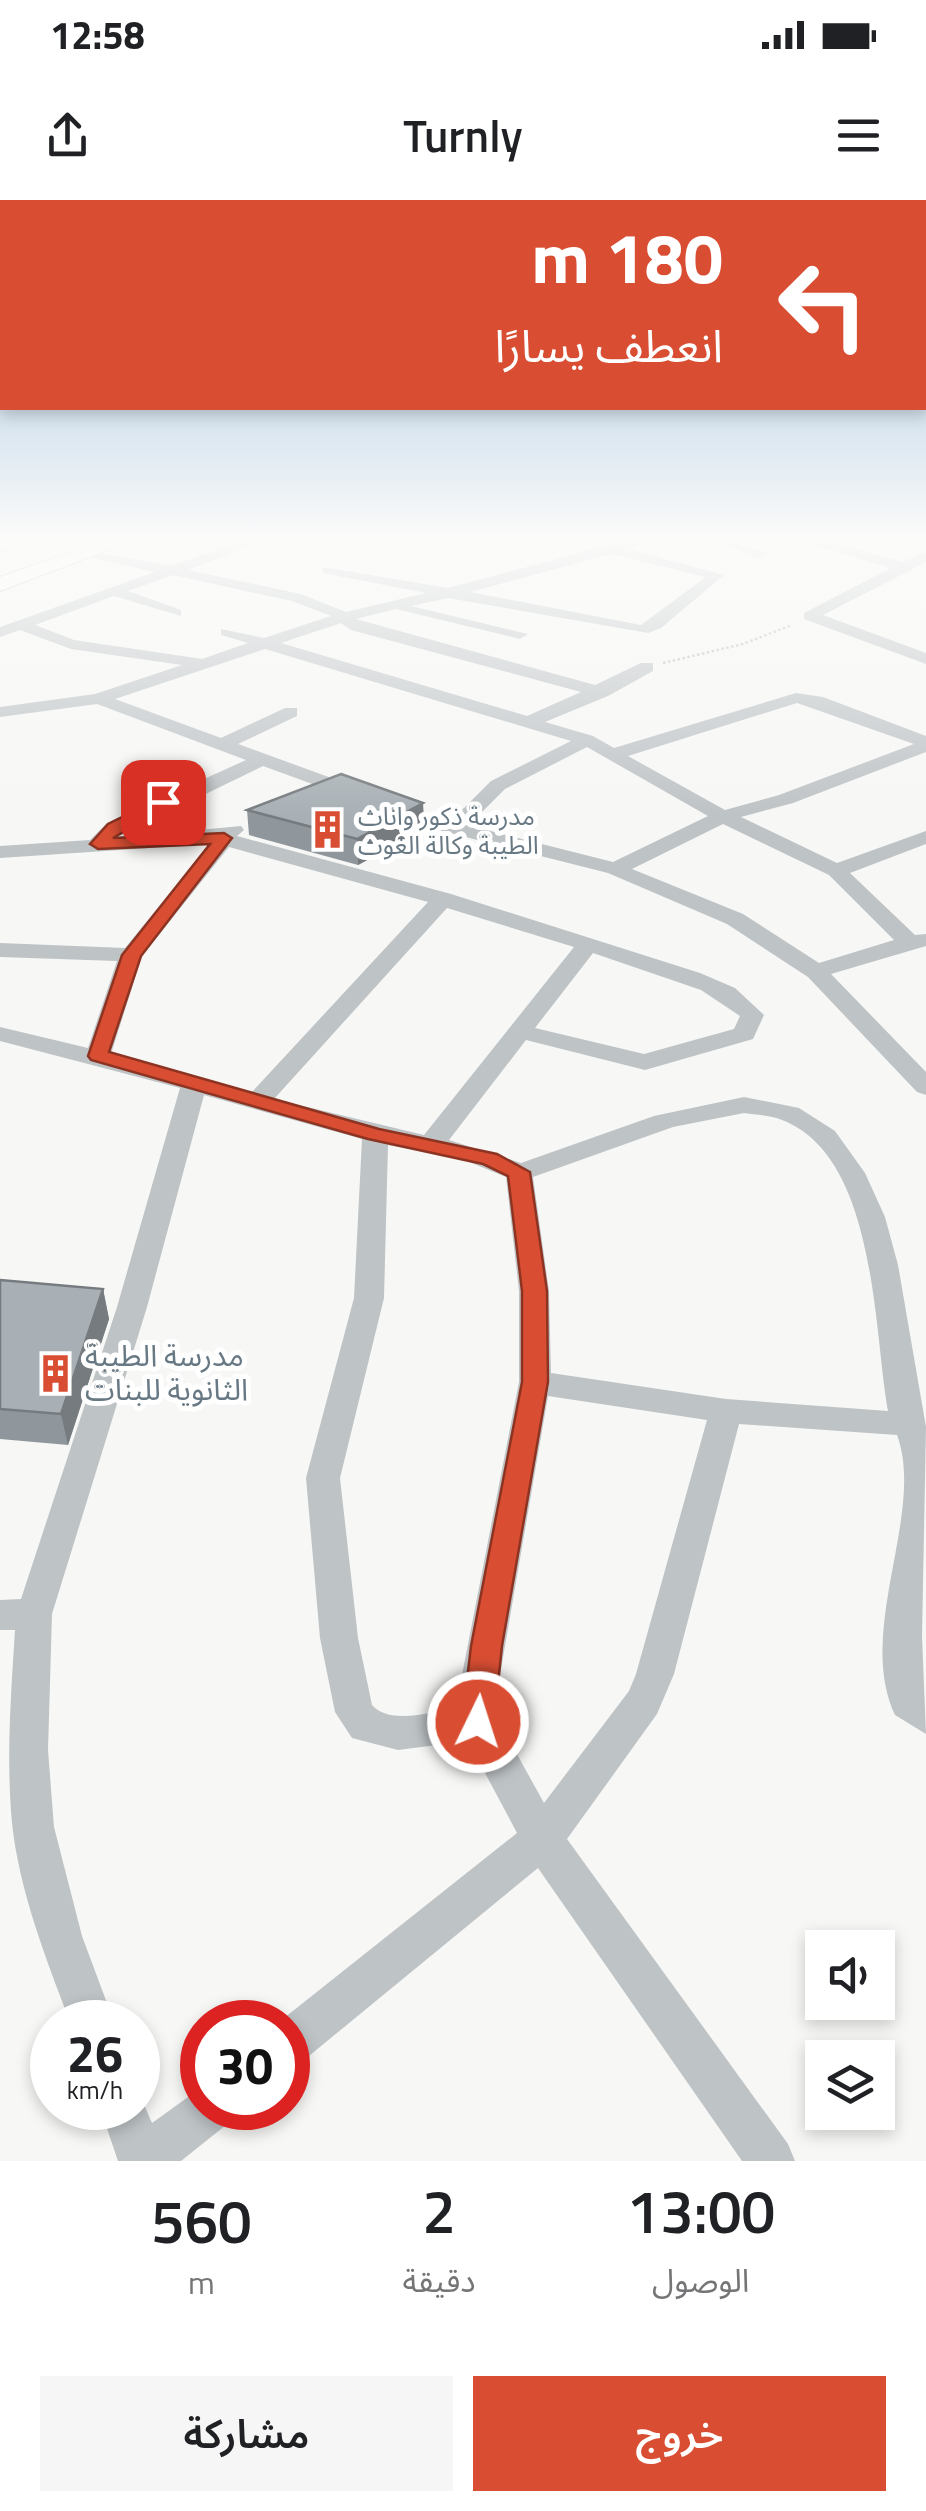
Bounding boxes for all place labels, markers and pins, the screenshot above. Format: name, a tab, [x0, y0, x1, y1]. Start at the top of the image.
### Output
pin	[121, 760, 206, 845]
place label: مدرسة ذكور واناث الطيبة وكالة الغوث	[358, 797, 539, 864]
building icon: مدرسة ذكور واناث الطيبة وكالة الغوث	[307, 809, 349, 851]
place label: مدرسة الطيبة الثانوية للبنات	[85, 1332, 248, 1412]
building icon: مدرسة الطيبة الثانوية للبنات	[34, 1352, 76, 1394]

